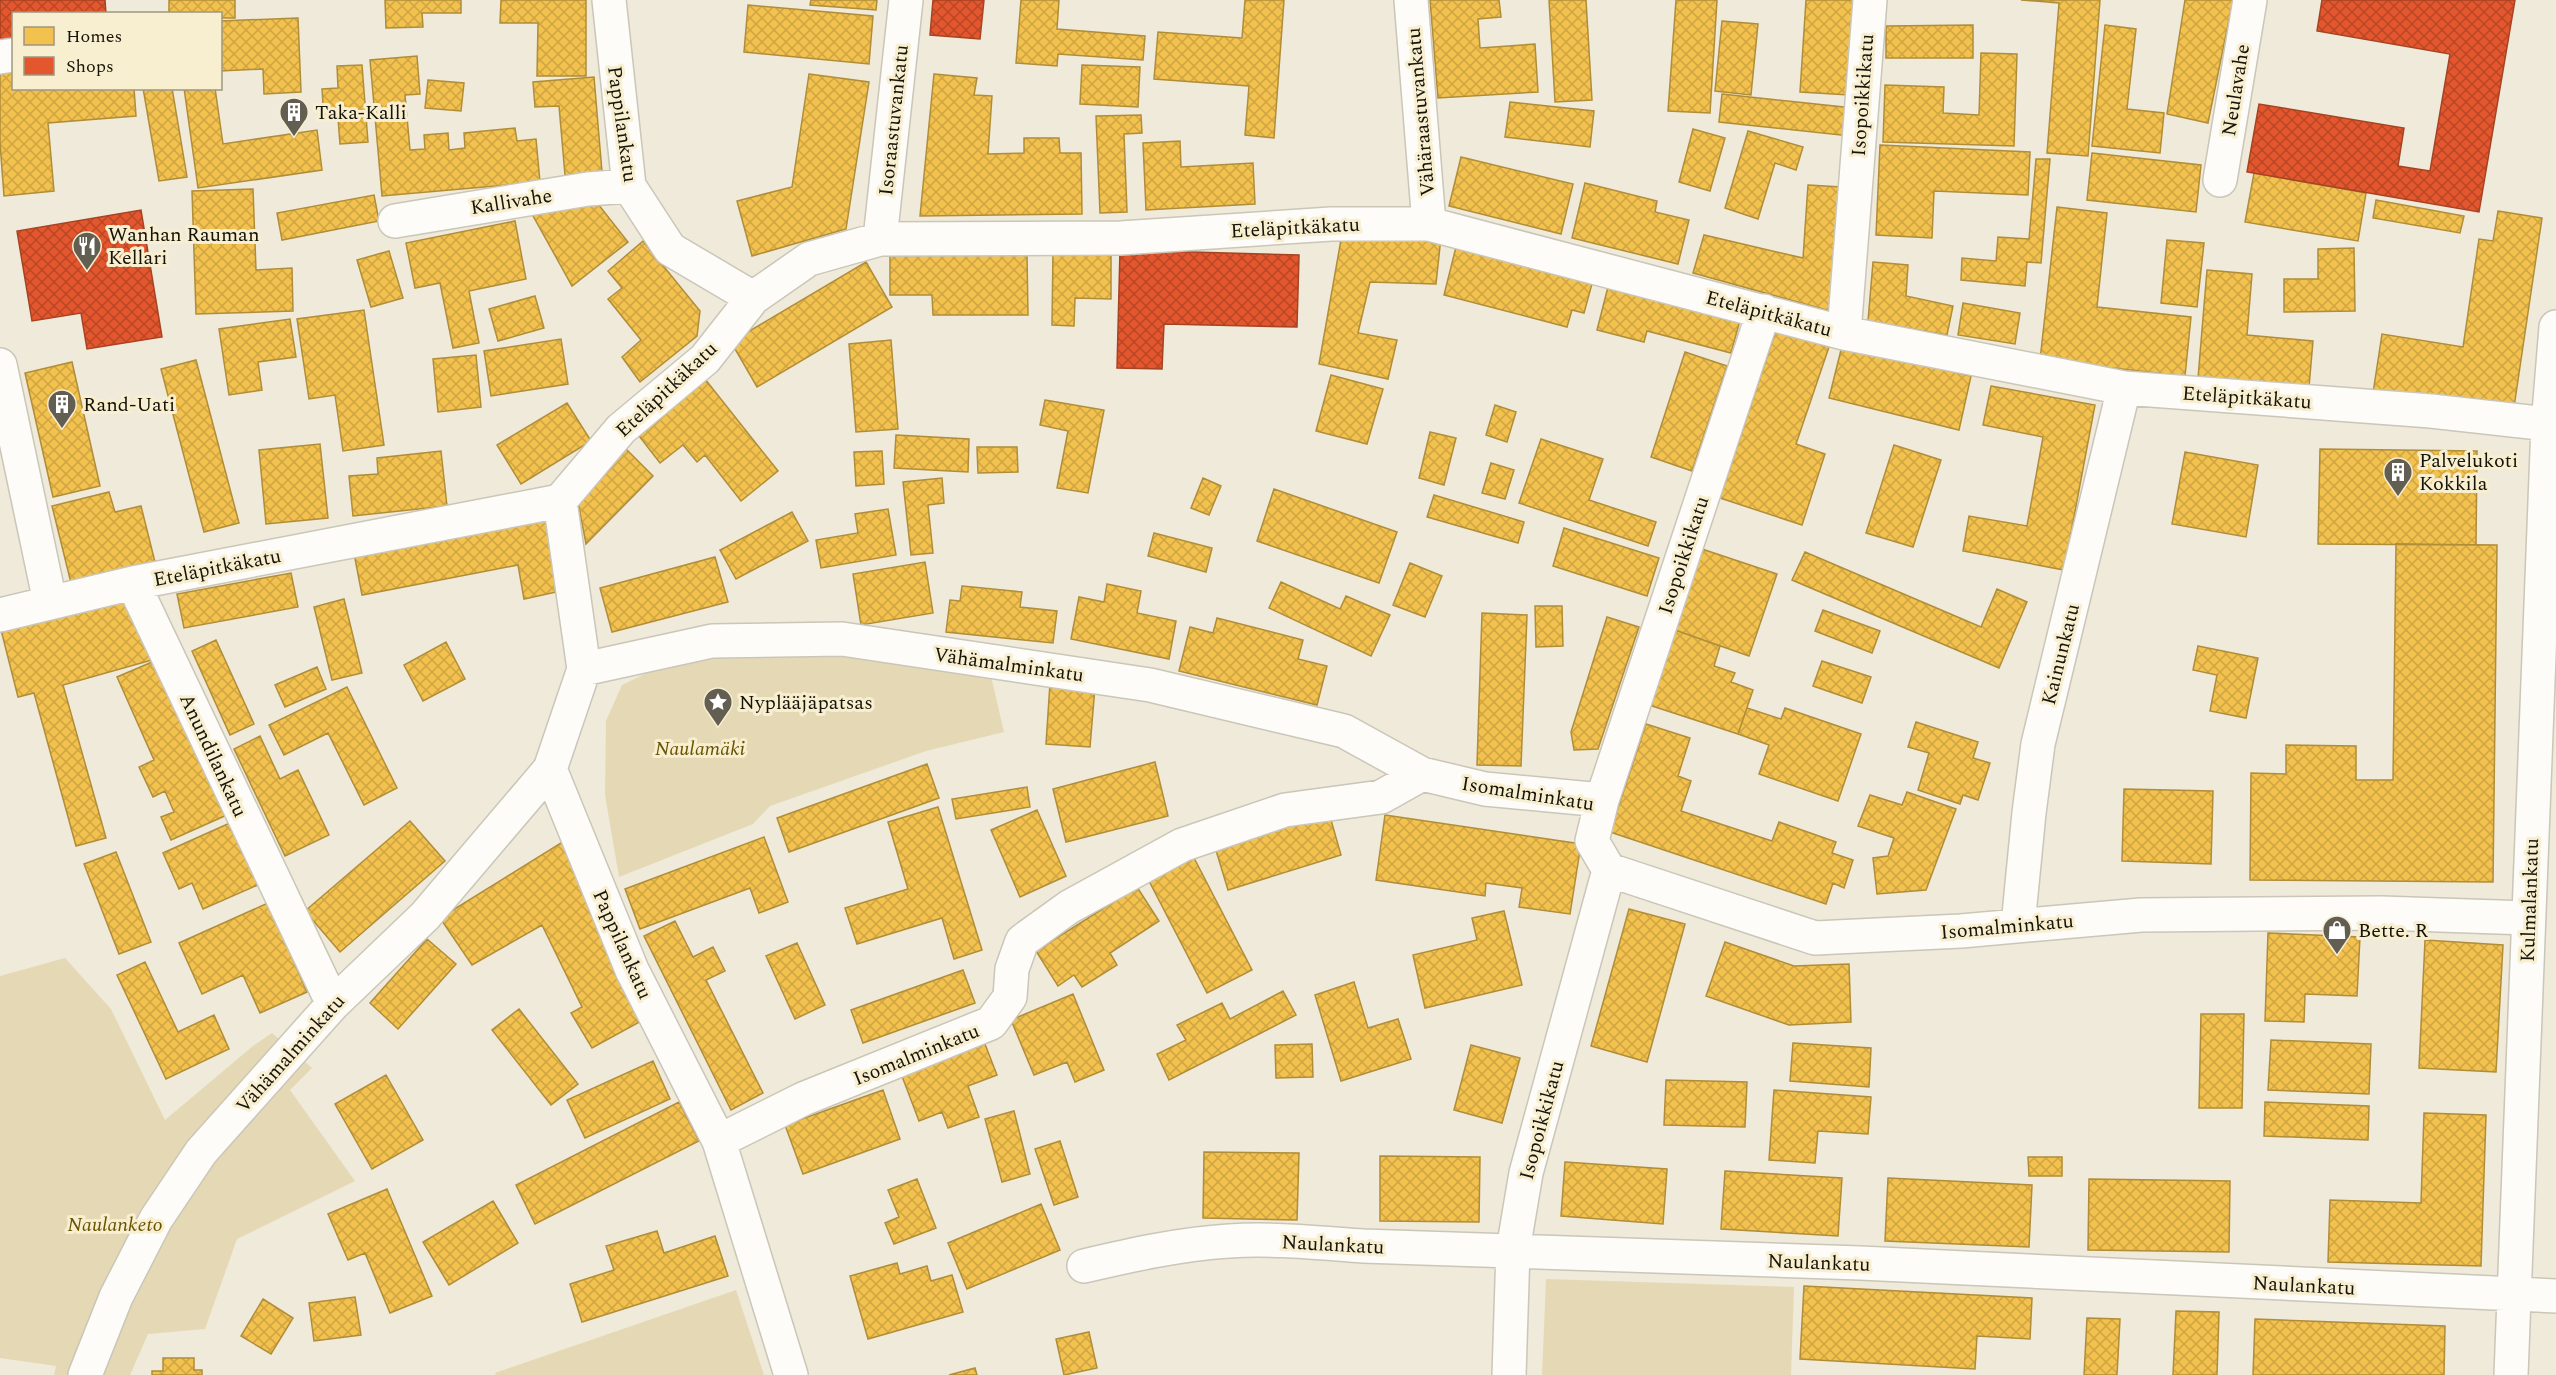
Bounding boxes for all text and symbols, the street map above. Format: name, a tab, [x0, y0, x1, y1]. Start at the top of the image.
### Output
legend	[12, 12, 222, 90]
text: Homes	[66, 23, 122, 50]
street label: Vähäraastuvankatu	[1399, 26, 1443, 197]
street label: Isopoikkikatu	[1844, 33, 1882, 157]
street label: Neulavahe	[2214, 42, 2258, 138]
street label: Isoraastuvankatu	[871, 43, 917, 197]
text: Shops	[66, 53, 114, 80]
street label: Pappilankatu	[599, 64, 645, 184]
building icon: Taka-Kalli	[278, 96, 310, 138]
place label: Taka-Kalli	[315, 98, 407, 128]
street label: Kallivahe	[468, 181, 554, 223]
street label: Eteläpitkäkatu	[1230, 210, 1361, 246]
place label: Wanhan Rauman Kellari	[108, 220, 260, 273]
restaurant icon: Wanhan Rauman Kellari	[71, 230, 103, 272]
street label: Eteläpitkäkatu	[1702, 283, 1835, 345]
street label: Eteläpitkäkatu	[609, 335, 724, 445]
street label: Eteläpitkäkatu	[2181, 379, 2313, 417]
building icon: Rand-Uati	[46, 388, 78, 430]
place label: Rand-Uati	[83, 390, 175, 420]
place label: Palvelukoti Kokkila	[2419, 446, 2518, 499]
building icon: Palvelukoti Kokkila	[2382, 456, 2414, 498]
street label: Isopoikkikatu	[1651, 492, 1717, 618]
street label: Eteläpitkäkatu	[151, 541, 284, 595]
street label: Kainunkatu	[2034, 600, 2088, 708]
street label: Vähämalminkatu	[932, 640, 1086, 690]
place icon: Nyplääjäpatsas	[702, 686, 734, 728]
place label: Nyplääjäpatsas	[739, 688, 873, 718]
street label: Anundilankatu	[171, 689, 255, 822]
park label: Naulamäki	[655, 734, 746, 764]
street label: Isomalminkatu	[1459, 769, 1596, 819]
street label: Kulmalankatu	[2513, 838, 2547, 962]
street label: Pappilankatu	[585, 885, 660, 1004]
street label: Isomalminkatu	[1939, 906, 2075, 948]
shop icon: Bette. R	[2321, 914, 2353, 956]
place label: Bette. R	[2358, 916, 2429, 946]
street label: Vähämalminkatu	[229, 987, 353, 1120]
street label: Isomalminkatu	[849, 1016, 984, 1094]
street label: Isopoikkikatu	[1512, 1057, 1572, 1183]
park label: Naulanketo	[67, 1210, 163, 1240]
street label: Naulankatu	[1281, 1227, 1385, 1263]
street label: Naulankatu	[1767, 1246, 1871, 1280]
street label: Naulankatu	[2252, 1268, 2356, 1304]

